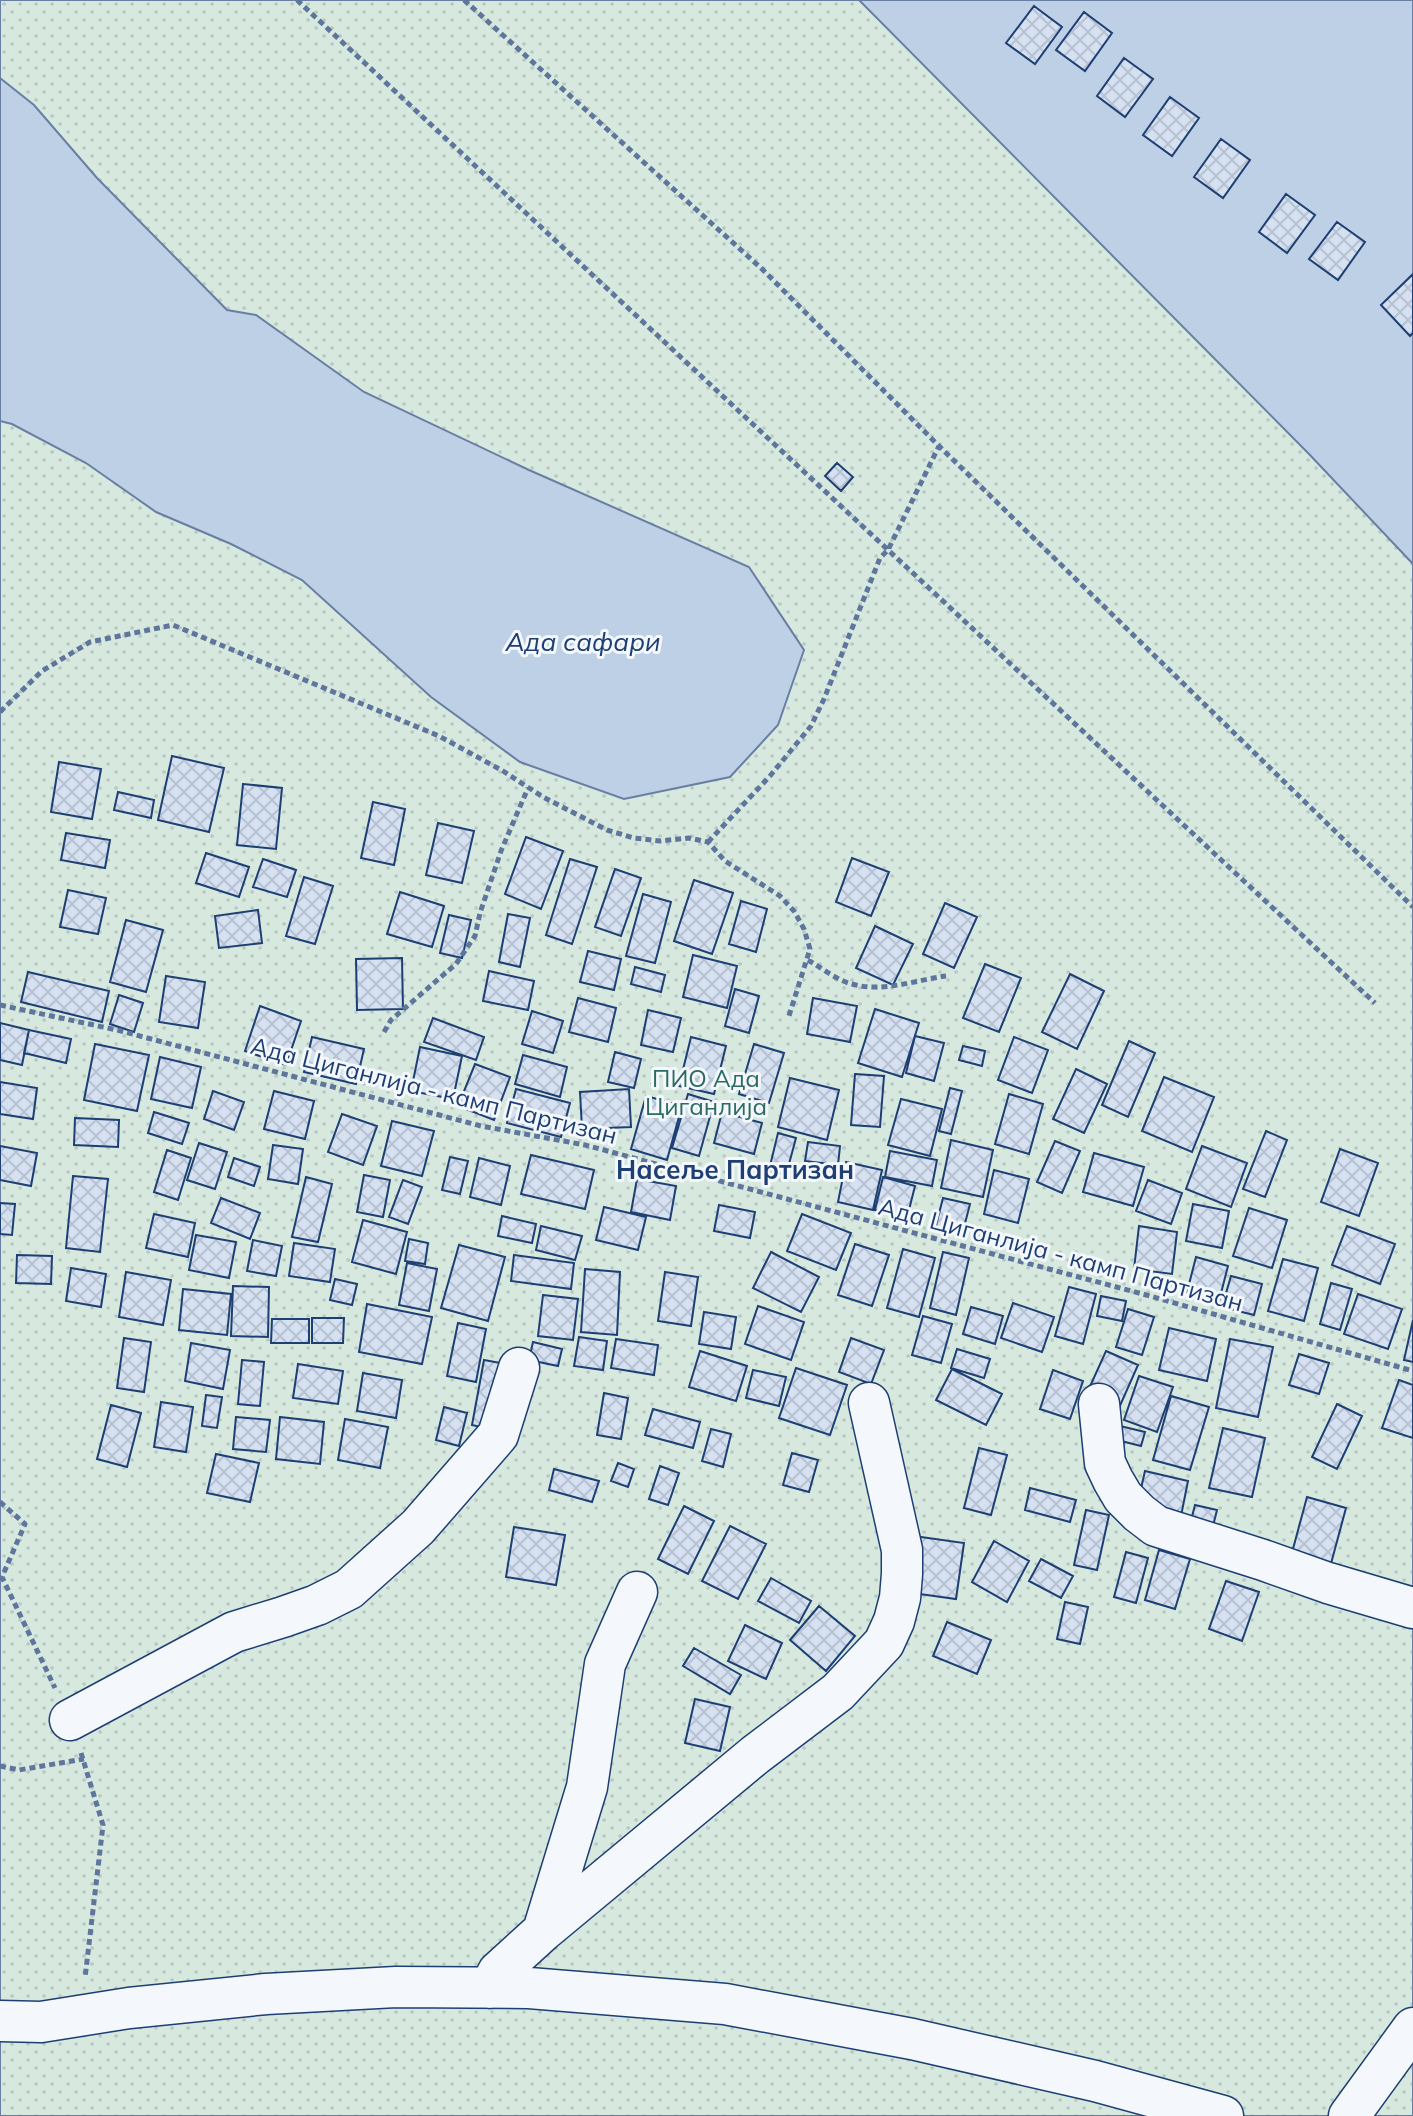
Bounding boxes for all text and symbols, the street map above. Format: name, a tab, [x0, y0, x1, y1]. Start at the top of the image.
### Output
water label: Ада сафари	[505, 625, 661, 658]
street label: Ада Циганлија - камп Партизан	[248, 1030, 620, 1150]
park label: ПИО Ада Циганлија	[645, 1063, 767, 1121]
district label: Насеље Партизан	[616, 1153, 854, 1186]
street label: Ада Циганлија - камп Партизан	[875, 1191, 1247, 1317]

